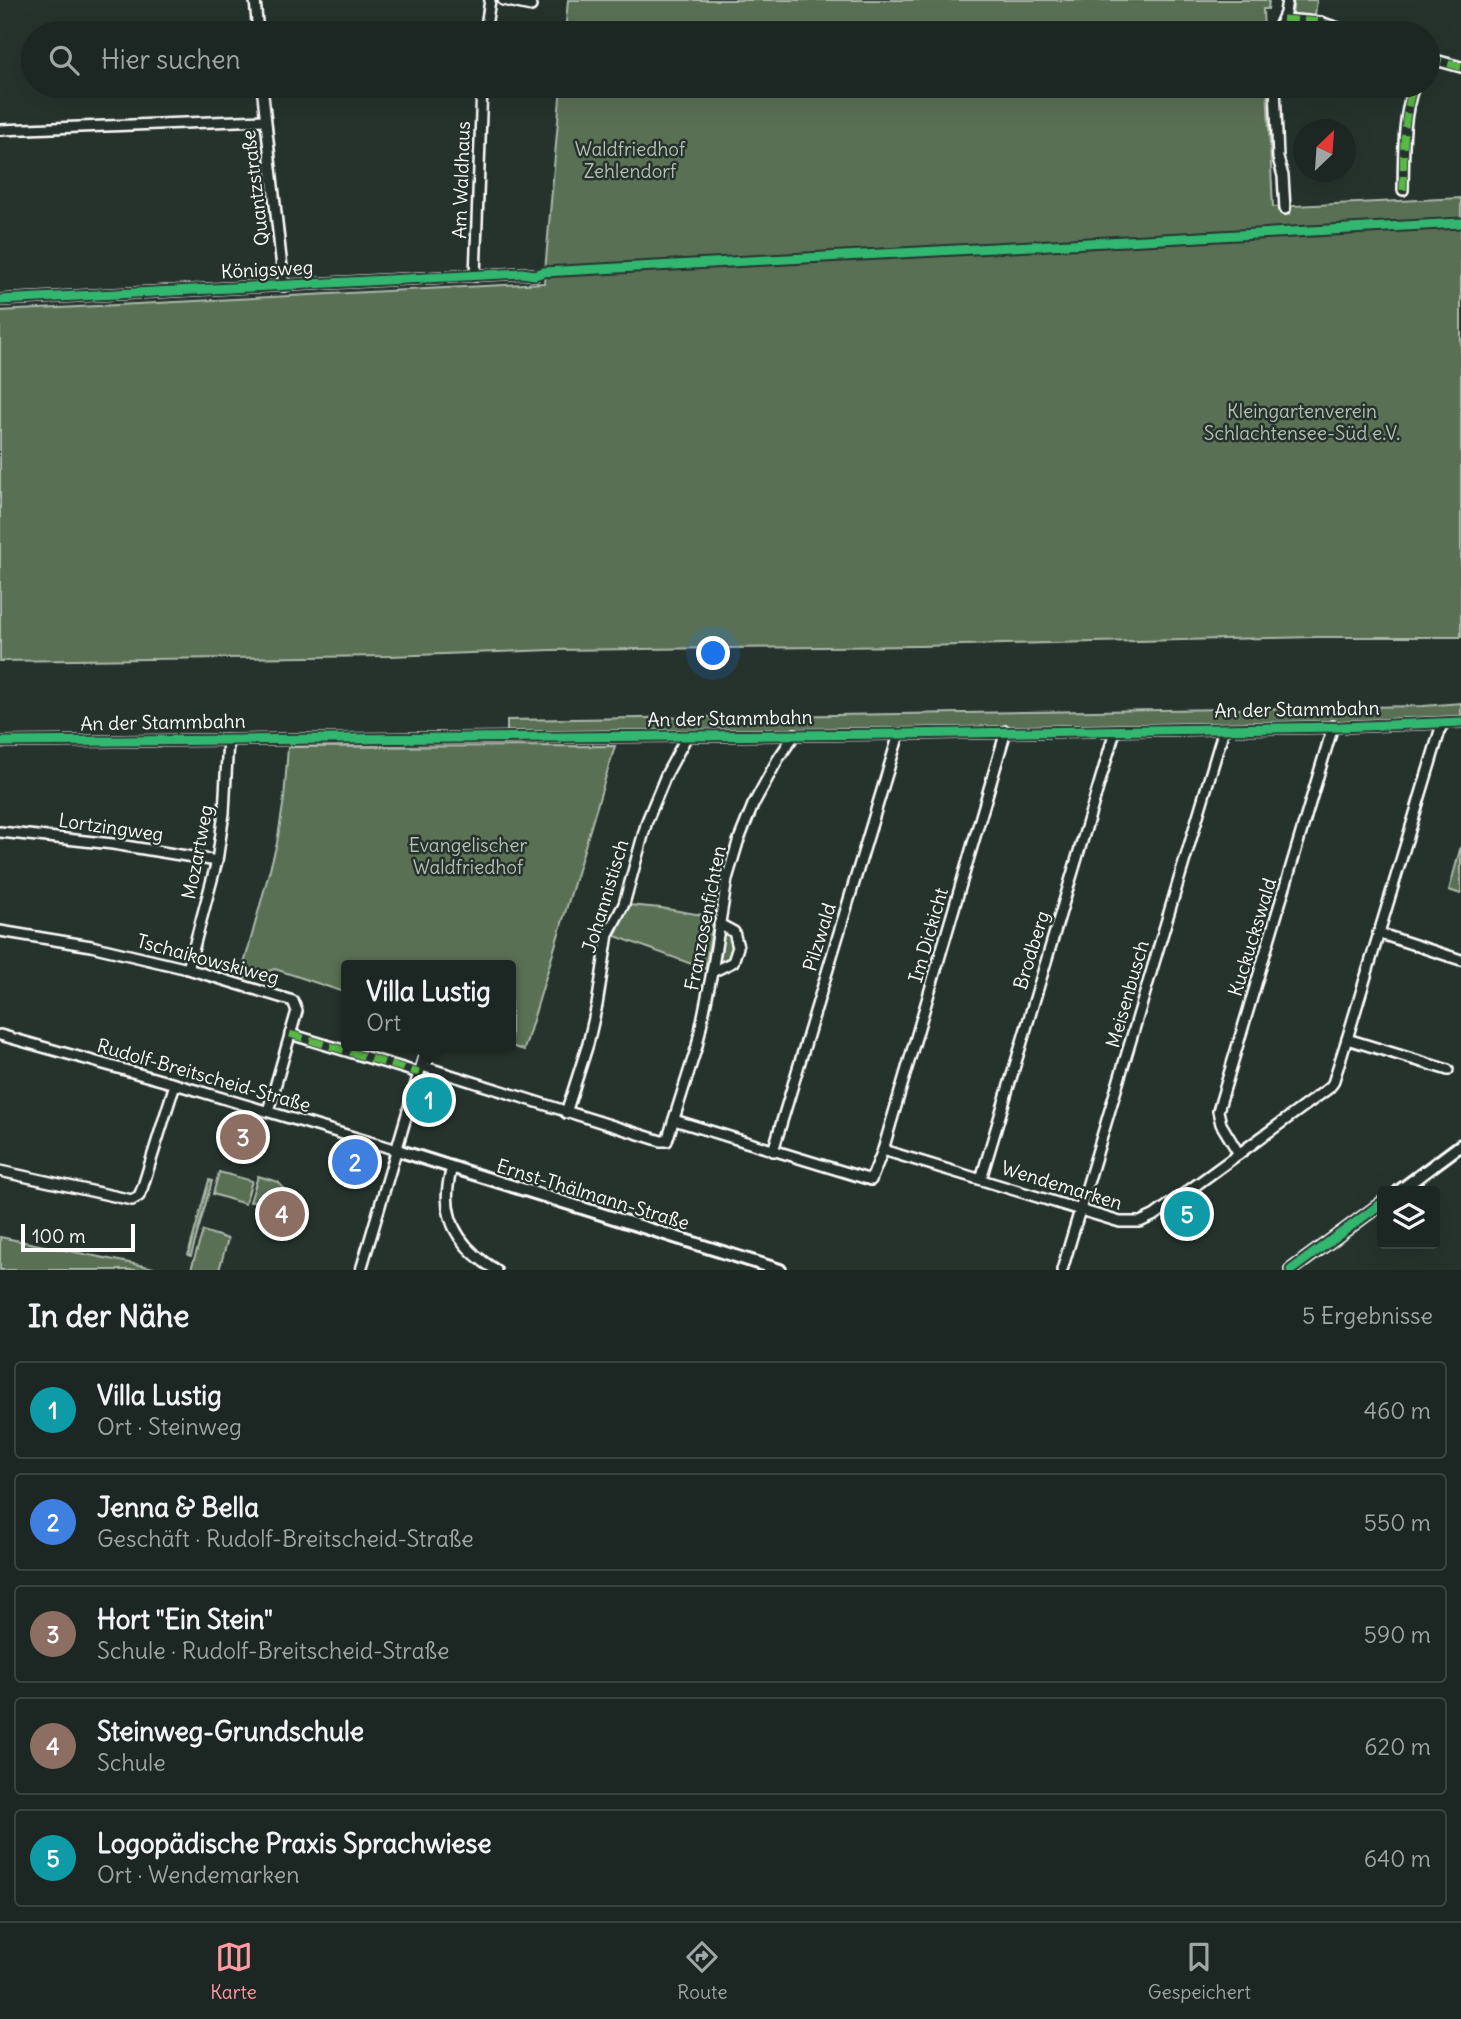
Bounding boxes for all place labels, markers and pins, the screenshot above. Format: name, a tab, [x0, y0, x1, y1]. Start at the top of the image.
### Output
pin: 1	[406, 1074, 452, 1126]
pin: 3	[220, 1111, 266, 1163]
pin: 2	[332, 1136, 378, 1188]
pin: 4	[259, 1188, 305, 1240]
pin: 5	[1164, 1188, 1210, 1240]

